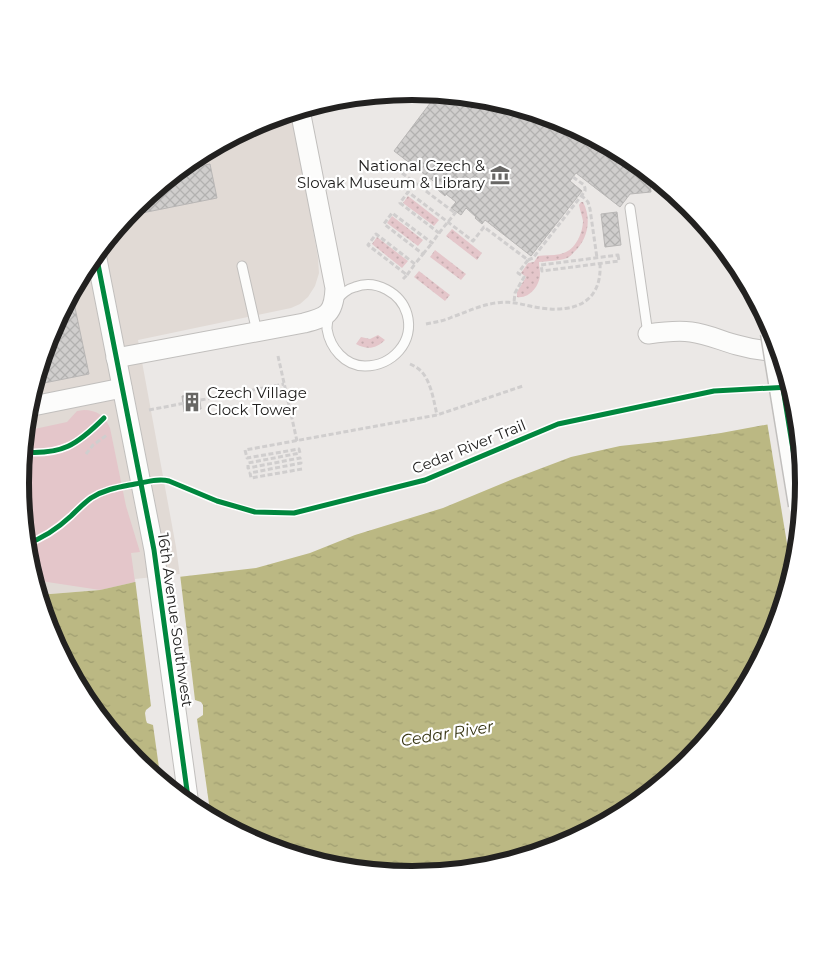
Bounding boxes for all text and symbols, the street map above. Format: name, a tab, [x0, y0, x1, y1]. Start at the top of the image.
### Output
place label: National Czech & Slovak Museum & Library	[297, 156, 486, 192]
museum icon: National Czech & Slovak Museum & Library	[489, 164, 511, 186]
place label: Czech Village Clock Tower	[207, 383, 307, 419]
building icon: Czech Village Clock Tower	[181, 391, 203, 413]
street label: Cedar River Trail	[409, 415, 528, 478]
street label: 16th Avenue Southwest	[154, 532, 197, 708]
water label: Cedar River	[399, 717, 495, 750]

